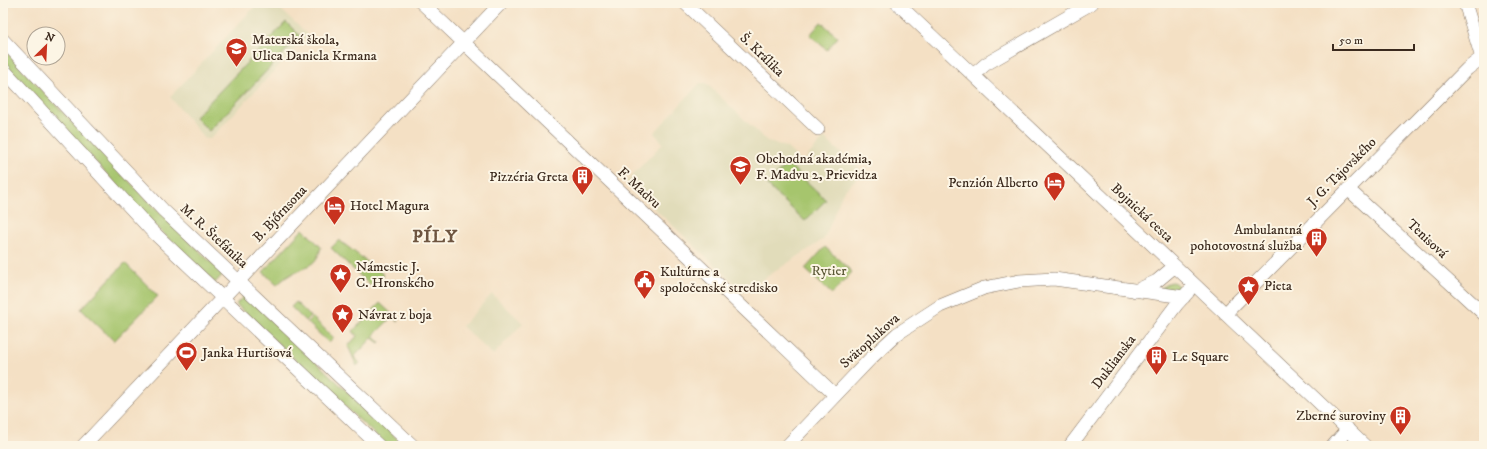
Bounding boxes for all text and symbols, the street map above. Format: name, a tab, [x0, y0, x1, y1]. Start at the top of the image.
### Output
north arrow	[26, 26, 66, 66]
scale bar	[1333, 26, 1414, 52]
street label: Š. Králika	[736, 29, 788, 81]
text: N	[43, 30, 57, 46]
place label: Materská škola, Ulica Daniela Krmana	[252, 31, 377, 65]
text: 50 m	[1339, 33, 1363, 48]
school or university icon: Materská škola, Ulica Daniela Krmana	[224, 35, 250, 68]
street label: J. G. Tajovského	[1302, 133, 1381, 212]
place label: Obchodná akadémia, F. Madvu 2, Prievidza	[756, 150, 877, 184]
school or university icon: Obchodná akadémia, F. Madvu 2, Prievidza	[727, 154, 753, 187]
street label: F. Madvu	[614, 163, 665, 213]
building icon: Pizzéria Greta	[570, 164, 596, 197]
place label: Pizzéria Greta	[489, 168, 568, 186]
hotel icon: Penzión Alberto	[1041, 170, 1067, 203]
place label: Penzión Alberto	[948, 174, 1038, 192]
street label: Bojnická cesta	[1107, 180, 1177, 246]
street label: B. Bjőrnsona	[249, 182, 311, 246]
hotel icon: Hotel Magura	[322, 193, 348, 226]
place label: Hotel Magura	[350, 197, 429, 215]
street label: M. R. Štefánika	[176, 200, 252, 272]
street label: Tenisová	[1403, 216, 1451, 262]
place label: Ambulantná pohotovostná služba	[1189, 221, 1302, 255]
district label: PÍLY	[412, 225, 458, 248]
building icon: Ambulantná pohotovostná služba	[1304, 225, 1330, 258]
place label: Námestie J. C. Hronského	[356, 258, 434, 292]
place icon: Námestie J. C. Hronského	[328, 262, 354, 295]
park label: Rytier	[812, 262, 847, 280]
place label: Kultúrne a spoločenské stredisko	[660, 263, 778, 297]
public building icon: Kultúrne a spoločenské stredisko	[631, 267, 657, 300]
place icon: Pieta	[1236, 273, 1262, 306]
place label: Pieta	[1264, 277, 1292, 295]
place icon: Návrat z boja	[329, 302, 355, 335]
place label: Návrat z boja	[358, 306, 432, 324]
street label: Svätoplukova	[836, 309, 904, 373]
street label: Duklianska	[1088, 331, 1140, 392]
sports icon: Janka Hurtišová	[174, 340, 200, 373]
place label: Janka Hurtišová	[200, 344, 292, 362]
building icon: Le Square	[1143, 344, 1169, 377]
place label: Le Square	[1172, 348, 1229, 366]
building icon: Zberné suroviny	[1388, 403, 1414, 436]
place label: Zberné suroviny	[1296, 407, 1386, 425]

